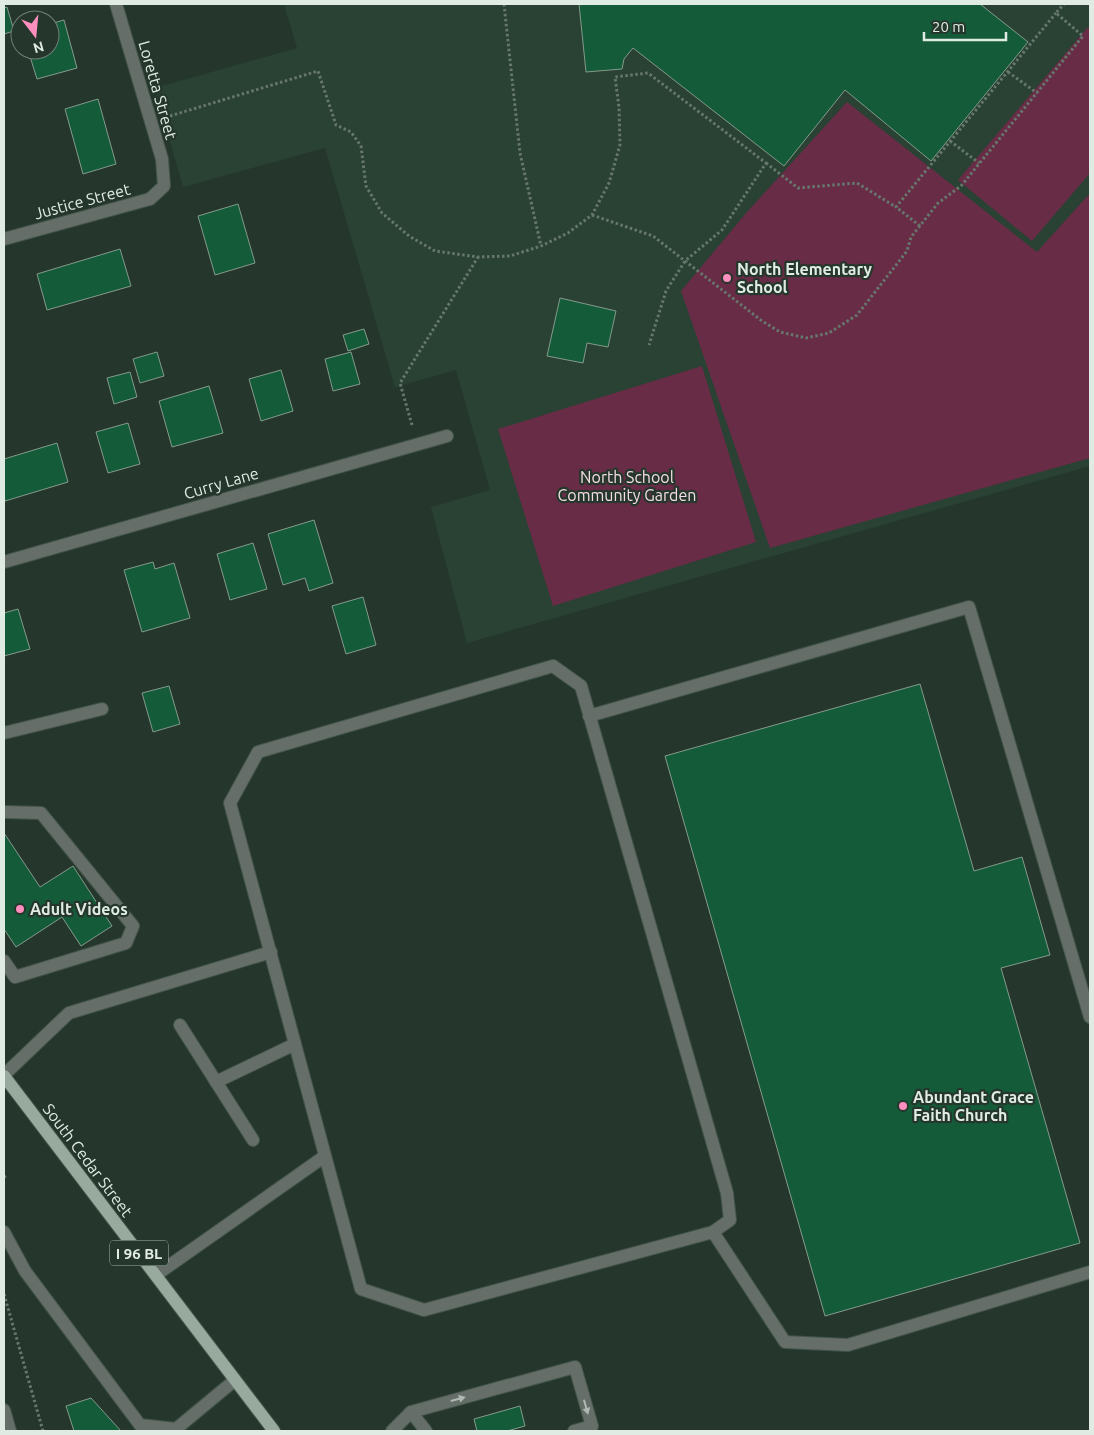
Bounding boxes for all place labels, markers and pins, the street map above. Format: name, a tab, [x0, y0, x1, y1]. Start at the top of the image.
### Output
place label: North Elementary School	[737, 260, 873, 296]
marker: North Elementary School	[721, 272, 733, 284]
place label: Adult Videos	[30, 900, 128, 918]
marker: Adult Videos	[14, 903, 26, 915]
place label: Abundant Grace Faith Church	[913, 1088, 1034, 1124]
marker: Abundant Grace Faith Church	[897, 1100, 909, 1112]

